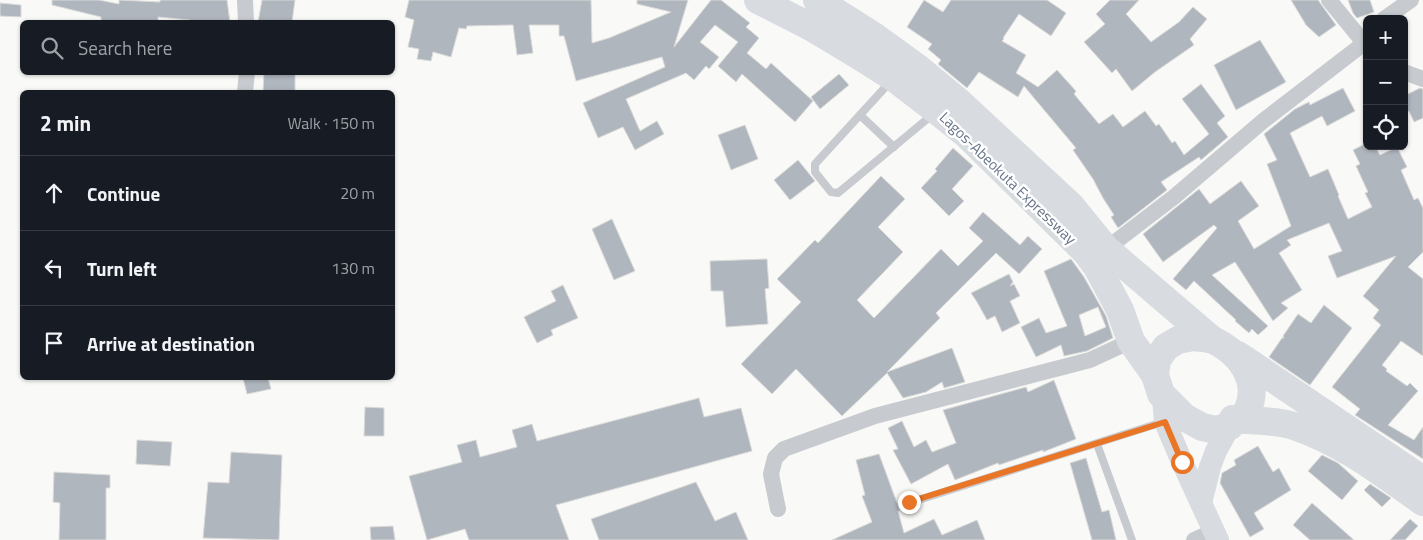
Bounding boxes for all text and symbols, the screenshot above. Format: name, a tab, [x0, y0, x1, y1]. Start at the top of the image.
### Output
map controls	[1363, 15, 1408, 150]
button: +	[1363, 15, 1408, 60]
search box	[20, 20, 395, 75]
text: Search here	[78, 33, 172, 62]
icon: search	[38, 34, 66, 62]
button: −	[1363, 60, 1408, 105]
button: locate	[1363, 105, 1408, 150]
street label: Lagos-Abeokuta Expressway	[934, 106, 1082, 250]
text: 2 min	[40, 107, 91, 139]
text: Walk · 150 m	[287, 111, 375, 135]
icon: ahead	[40, 179, 68, 207]
text: Continue	[87, 179, 160, 208]
text: 20 m	[340, 181, 375, 205]
icon: left	[40, 254, 68, 282]
text: Turn left	[87, 254, 157, 283]
text: 130 m	[331, 256, 375, 280]
icon: arrive	[40, 329, 68, 357]
text: Arrive at destination	[87, 329, 255, 358]
route start	[1171, 451, 1194, 474]
route end	[898, 491, 921, 514]

